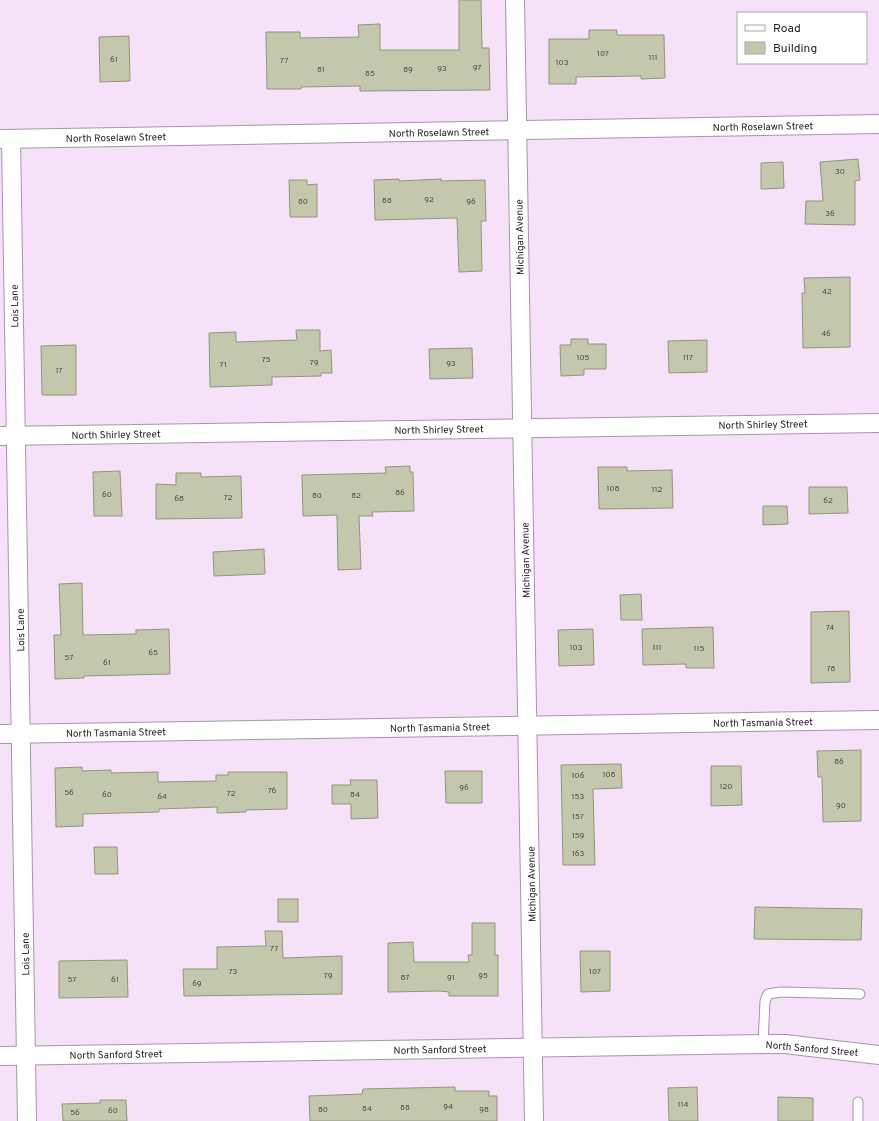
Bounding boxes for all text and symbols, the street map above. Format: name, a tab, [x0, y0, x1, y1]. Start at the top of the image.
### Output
legend	[737, 12, 867, 64]
text: Road	[773, 21, 801, 37]
text: Building	[773, 41, 817, 57]
house number: 107	[597, 49, 609, 59]
house number: 111	[649, 53, 657, 63]
house number: 61	[110, 55, 118, 65]
house number: 77	[280, 56, 288, 66]
house number: 103	[556, 58, 569, 68]
house number: 97	[473, 63, 481, 73]
house number: 93	[437, 64, 447, 74]
house number: 81	[317, 65, 325, 75]
house number: 89	[403, 65, 413, 75]
house number: 85	[365, 69, 375, 79]
street label: North Roselawn Street	[713, 120, 814, 135]
street label: North Roselawn Street	[389, 126, 490, 141]
street label: North Roselawn Street	[66, 131, 167, 146]
house number: 30	[835, 167, 845, 177]
house number: 92	[424, 195, 434, 205]
house number: 88	[382, 196, 392, 206]
house number: 80	[298, 197, 308, 207]
house number: 96	[466, 197, 476, 207]
street label: Michigan Avenue	[513, 199, 528, 275]
house number: 36	[825, 209, 835, 219]
street label: Lois Lane	[9, 284, 22, 328]
house number: 42	[822, 287, 832, 297]
house number: 46	[821, 329, 831, 339]
house number: 105	[576, 353, 590, 363]
house number: 117	[683, 353, 693, 363]
house number: 75	[261, 355, 271, 365]
house number: 79	[310, 358, 319, 368]
house number: 93	[446, 359, 456, 369]
house number: 71	[219, 360, 227, 370]
house number: 17	[55, 366, 63, 376]
street label: North Shirley Street	[718, 418, 808, 433]
street label: North Shirley Street	[394, 423, 484, 438]
street label: North Shirley Street	[71, 428, 161, 443]
house number: 108	[606, 484, 620, 494]
house number: 112	[652, 485, 663, 495]
house number: 86	[395, 488, 405, 498]
house number: 60	[102, 490, 112, 500]
house number: 80	[312, 491, 322, 501]
house number: 82	[351, 491, 361, 501]
house number: 72	[224, 493, 233, 503]
house number: 68	[174, 494, 184, 504]
house number: 62	[823, 496, 833, 506]
street label: Michigan Avenue	[519, 522, 534, 598]
street label: Lois Lane	[15, 608, 28, 652]
house number: 74	[826, 623, 834, 633]
house number: 103	[570, 643, 583, 653]
house number: 111	[653, 643, 661, 653]
house number: 115	[694, 644, 704, 654]
house number: 65	[148, 648, 158, 658]
house number: 57	[64, 653, 74, 663]
house number: 61	[103, 658, 111, 668]
house number: 78	[827, 664, 836, 674]
street label: North Tasmania Street	[713, 716, 813, 731]
street label: North Tasmania Street	[390, 721, 490, 736]
street label: North Tasmania Street	[66, 726, 166, 741]
house number: 86	[834, 757, 844, 767]
house number: 108	[602, 770, 616, 780]
house number: 106	[572, 771, 585, 781]
house number: 120	[719, 782, 733, 792]
house number: 96	[459, 783, 469, 793]
house number: 76	[268, 786, 276, 796]
house number: 56	[64, 788, 74, 798]
house number: 72	[227, 789, 236, 799]
house number: 60	[102, 790, 112, 800]
house number: 84	[350, 790, 360, 800]
house number: 64	[157, 792, 167, 802]
house number: 153	[572, 792, 585, 802]
house number: 90	[836, 801, 846, 811]
house number: 157	[572, 812, 584, 822]
house number: 159	[572, 831, 585, 841]
street label: Michigan Avenue	[525, 846, 540, 922]
house number: 163	[572, 849, 584, 859]
street label: Lois Lane	[20, 932, 33, 976]
house number: 77	[270, 944, 278, 954]
house number: 73	[229, 967, 238, 977]
house number: 107	[589, 967, 601, 977]
house number: 79	[324, 971, 333, 981]
house number: 95	[478, 971, 488, 981]
house number: 87	[401, 973, 409, 983]
house number: 91	[447, 973, 455, 983]
house number: 57	[67, 975, 77, 985]
house number: 61	[111, 975, 119, 985]
house number: 69	[192, 979, 202, 989]
street label: North Sanford Street	[765, 1039, 859, 1060]
street label: North Sanford Street	[393, 1043, 487, 1058]
street label: North Sanford Street	[69, 1048, 163, 1063]
house number: 114	[678, 1100, 688, 1110]
house number: 94	[443, 1102, 453, 1112]
house number: 88	[400, 1103, 410, 1113]
house number: 84	[362, 1104, 372, 1114]
house number: 80	[318, 1105, 328, 1115]
house number: 98	[479, 1105, 489, 1115]
house number: 60	[108, 1106, 118, 1116]
house number: 56	[70, 1108, 80, 1118]

